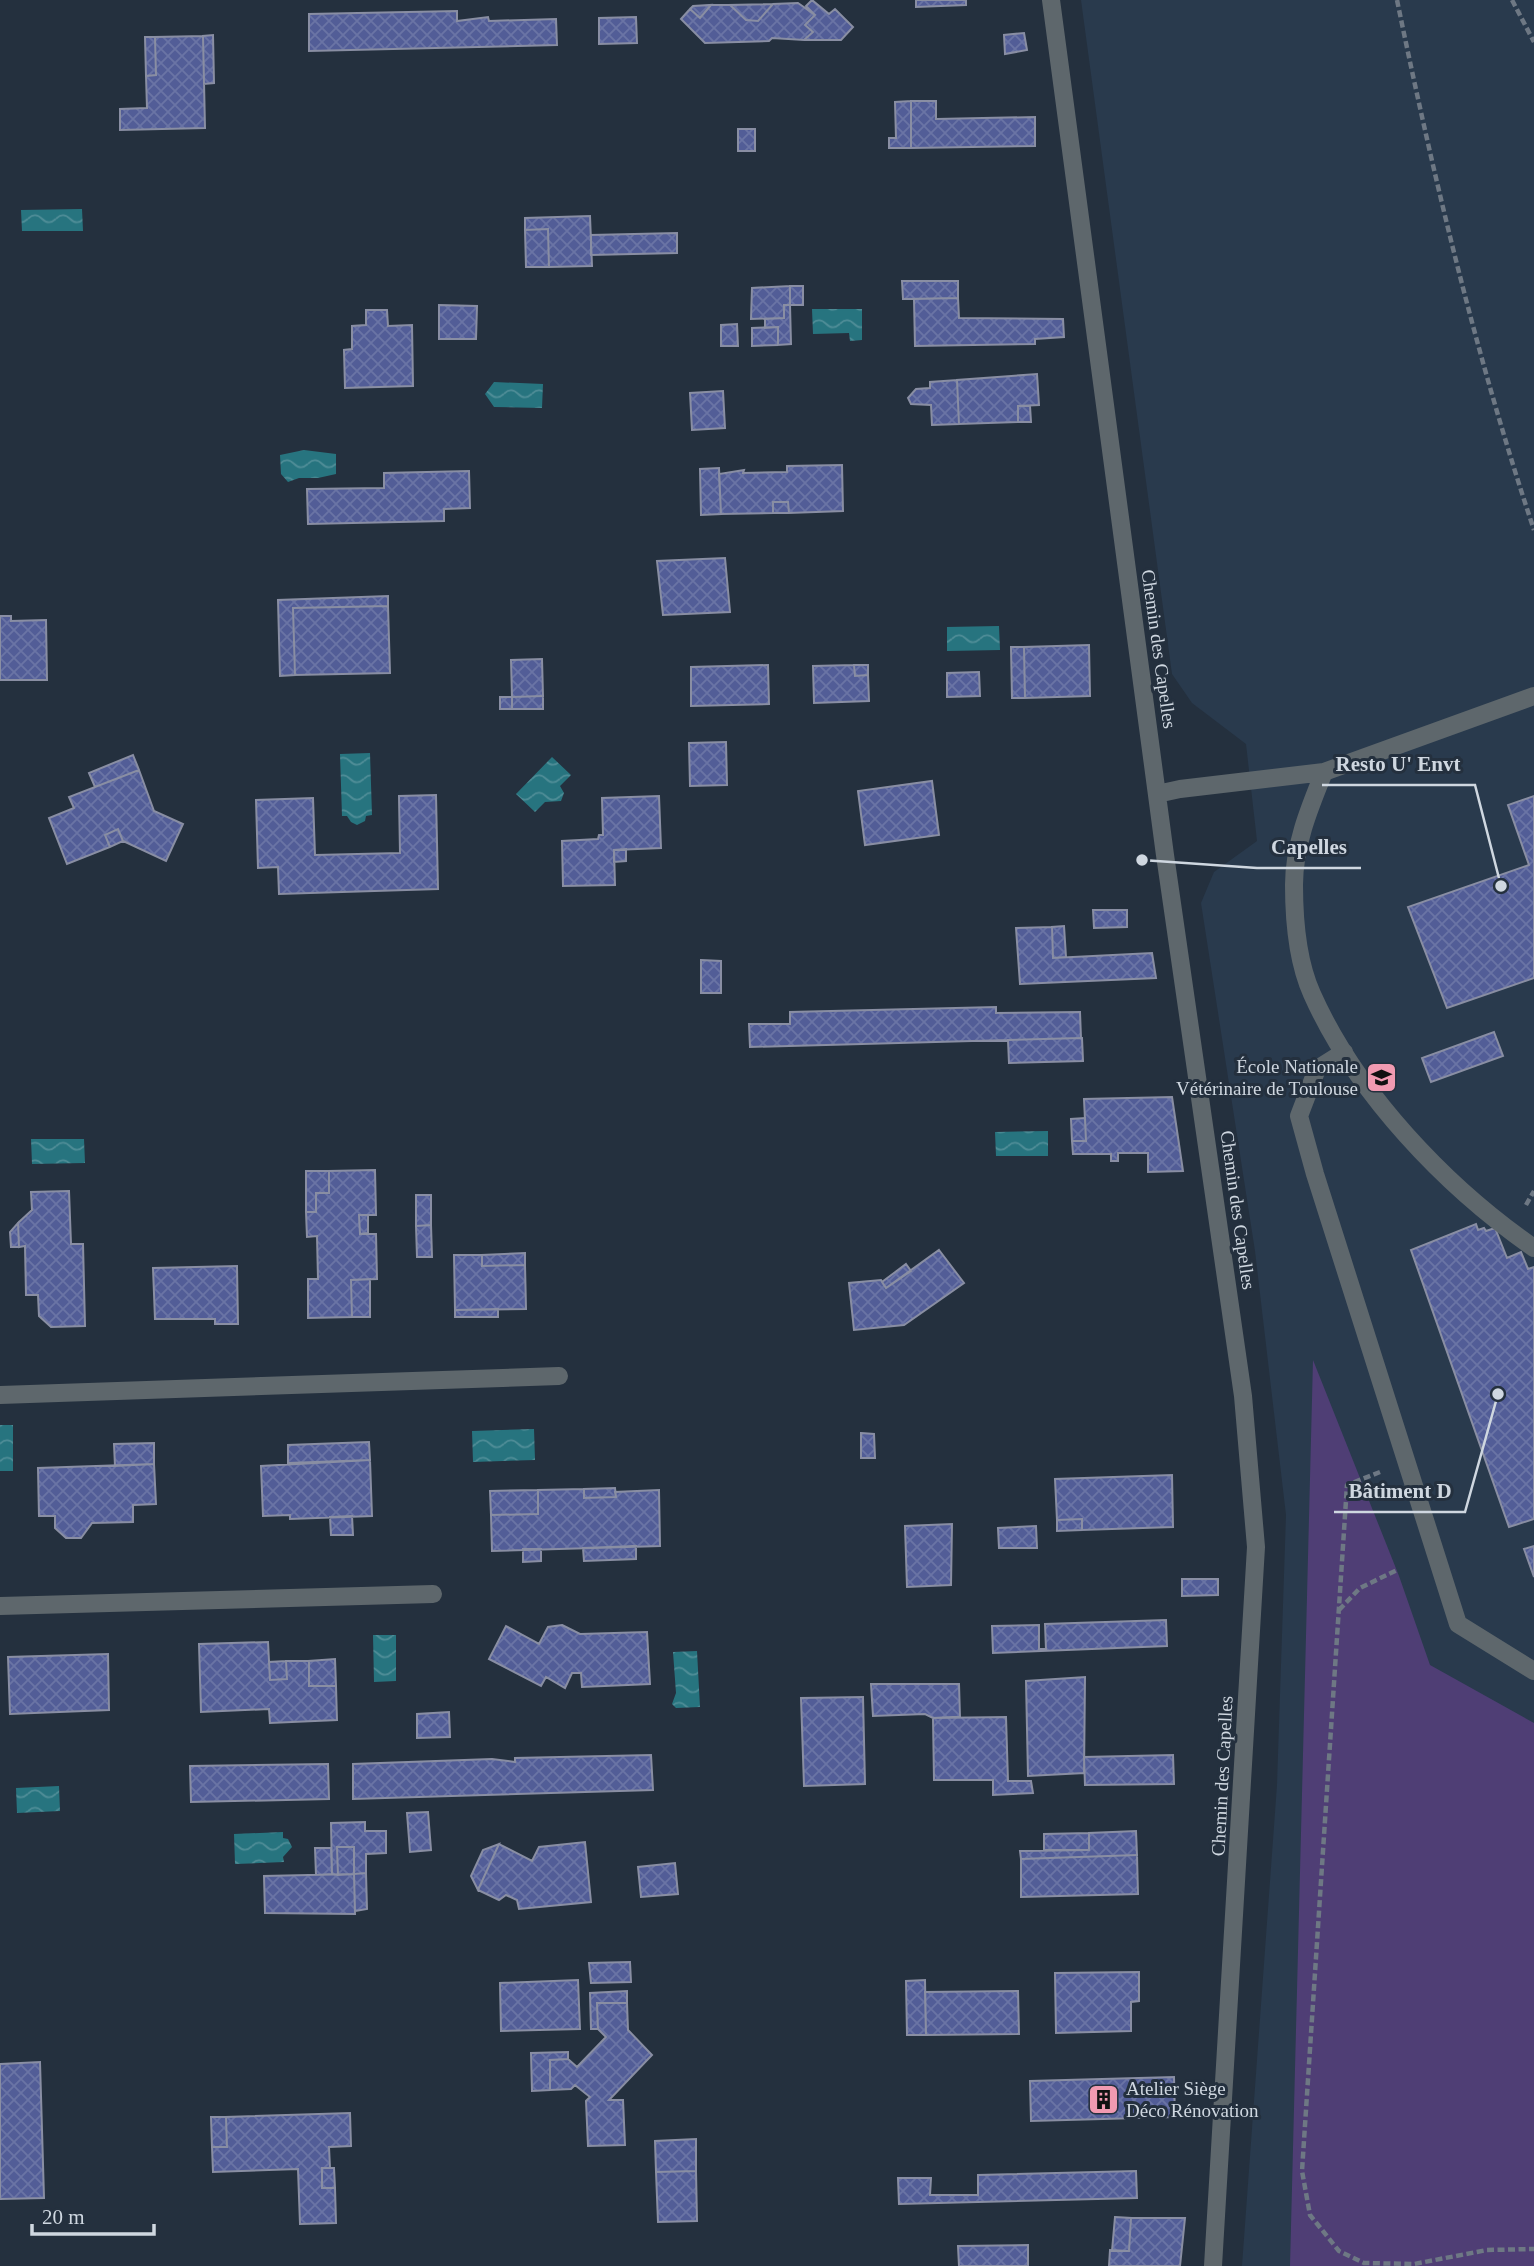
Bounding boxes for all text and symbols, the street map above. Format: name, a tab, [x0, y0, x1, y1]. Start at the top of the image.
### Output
street label: Chemin des Capelles	[1137, 568, 1181, 730]
callout: Resto U' Envt	[1322, 743, 1475, 785]
text: Resto U' Envt	[1336, 752, 1460, 776]
callout: Capelles	[1257, 826, 1361, 868]
text: Capelles	[1271, 835, 1347, 859]
place label: École Nationale Vétérinaire de Toulouse	[1176, 1056, 1358, 1099]
school or university icon: École Nationale Vétérinaire de Toulouse	[1364, 1060, 1398, 1094]
street label: Chemin des Capelles	[1216, 1129, 1260, 1291]
callout: Bâtiment D	[1334, 1470, 1465, 1512]
text: Bâtiment D	[1348, 1479, 1452, 1503]
street label: Chemin des Capelles	[1207, 1695, 1237, 1857]
place label: Atelier Siège Déco Rénovation	[1126, 2078, 1259, 2121]
building icon: Atelier Siège Déco Rénovation	[1086, 2082, 1120, 2116]
scale bar	[32, 2192, 154, 2236]
text: 20 m	[42, 2205, 85, 2229]

